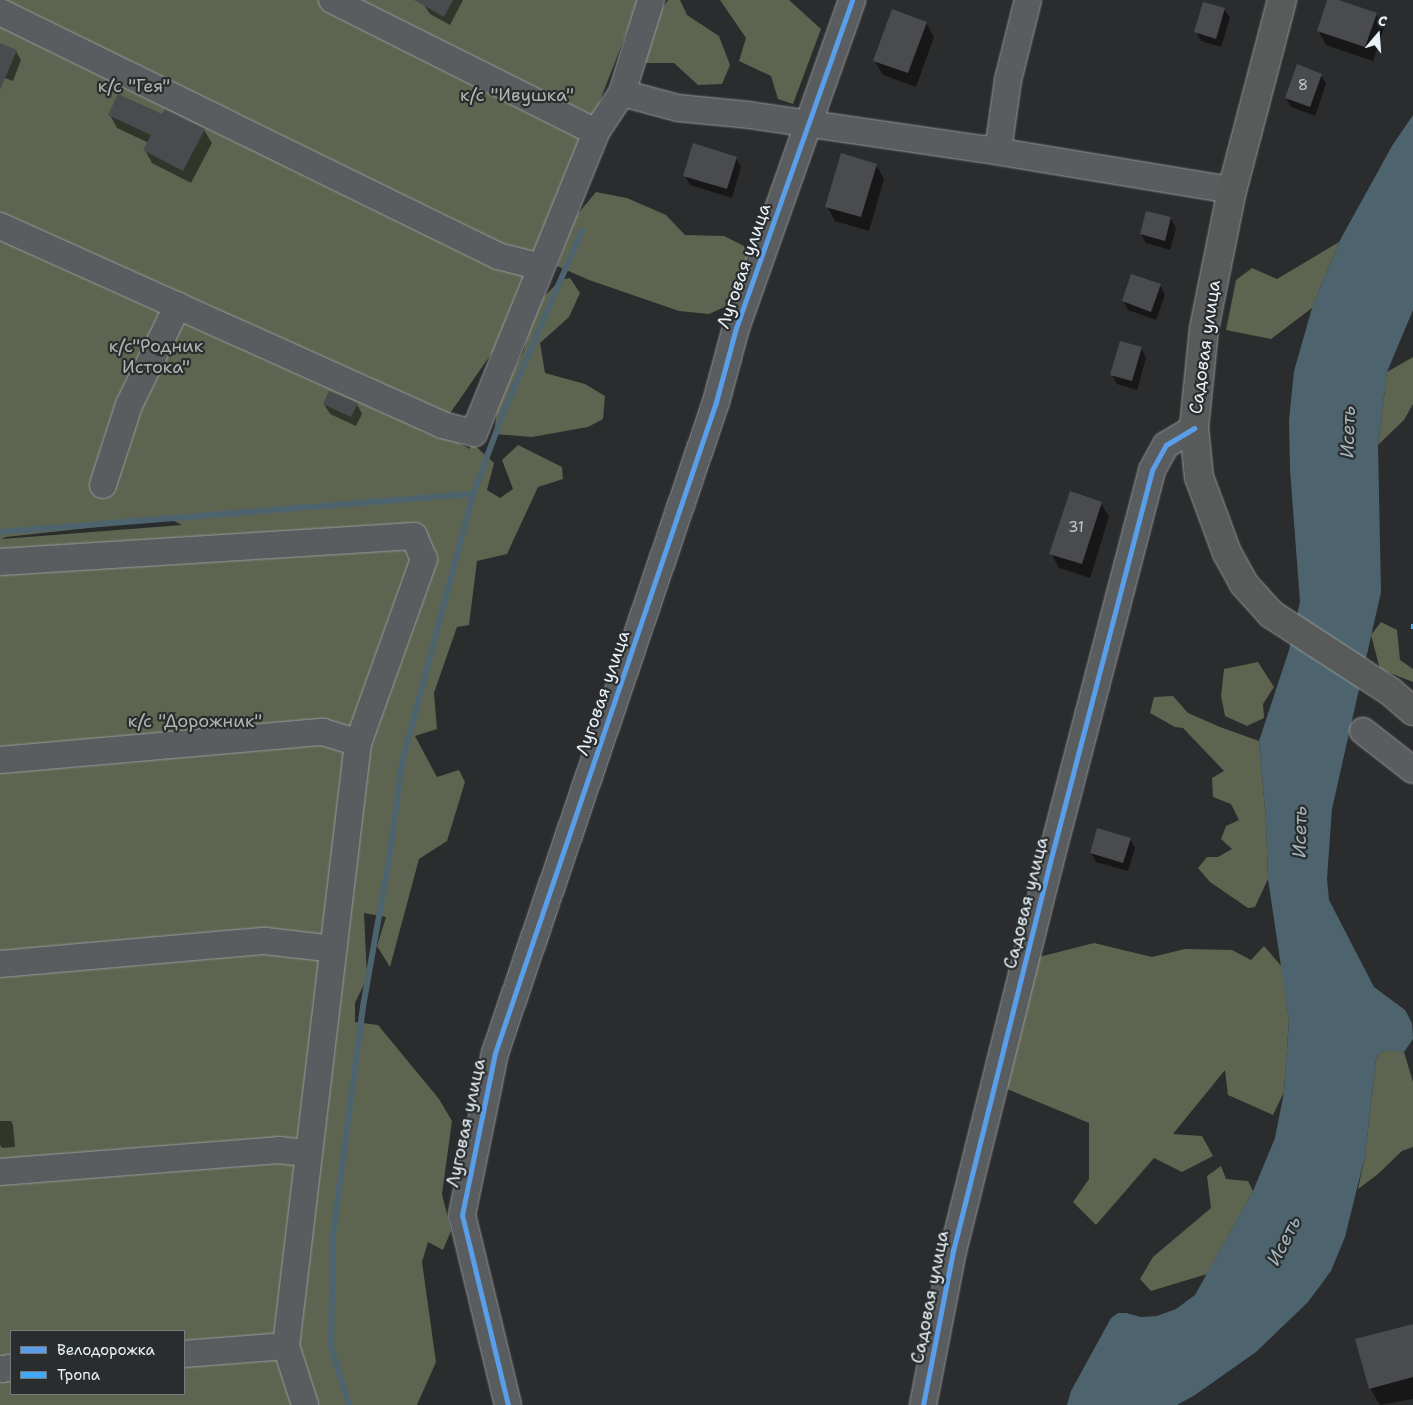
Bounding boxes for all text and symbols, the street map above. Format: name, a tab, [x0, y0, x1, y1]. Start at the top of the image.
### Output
north arrow	[1353, 10, 1403, 60]
text: С	[1376, 11, 1390, 31]
park label: к/с "Гея"	[98, 75, 170, 97]
house number: 8	[1298, 77, 1308, 95]
park label: к/с "Ивушка"	[460, 84, 574, 106]
street label: Луговая улица	[712, 200, 776, 332]
street label: Садовая улица	[1185, 279, 1225, 415]
park label: к/с"Родник Истока"	[109, 336, 203, 378]
water label: Исеть	[1336, 405, 1360, 459]
house number: 31	[1068, 519, 1084, 537]
street label: Луговая улица	[571, 627, 635, 759]
park label: к/с "Дорожник"	[128, 710, 262, 732]
water label: Исеть	[1288, 806, 1312, 858]
street label: Садовая улица	[999, 835, 1053, 971]
street label: Луговая улица	[442, 1057, 490, 1189]
water label: Исеть	[1262, 1212, 1306, 1270]
street label: Садовая улица	[906, 1229, 954, 1365]
legend	[10, 1330, 185, 1395]
text: Велодорожка	[57, 1340, 155, 1360]
text: Тропа	[57, 1365, 100, 1385]

